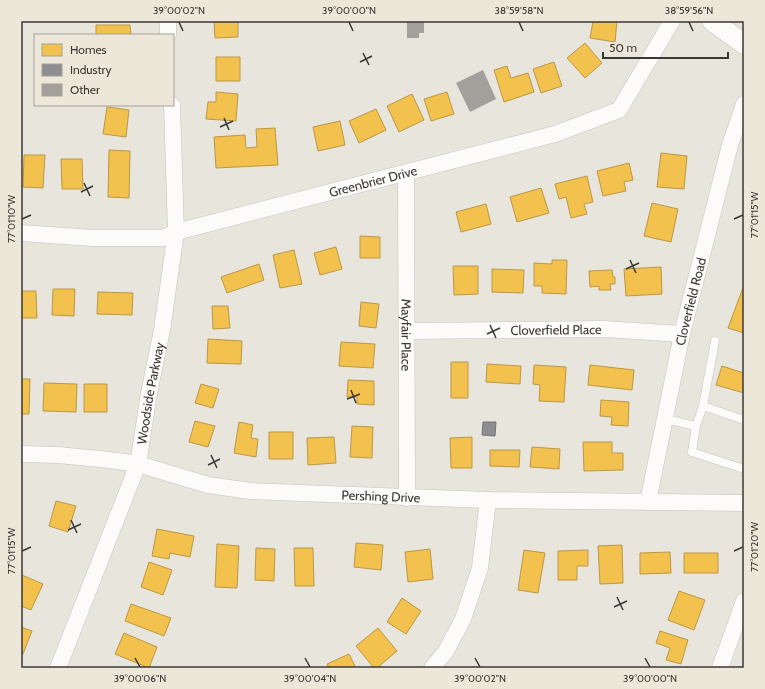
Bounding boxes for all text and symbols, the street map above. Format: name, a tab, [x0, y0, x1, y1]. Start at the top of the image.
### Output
text: 39°00'02"N	[153, 4, 205, 17]
text: 39°00'00"N	[322, 4, 376, 17]
text: 38°59'58"N	[495, 4, 543, 17]
text: 38°59'56"N	[665, 4, 713, 17]
legend	[34, 34, 174, 106]
scale bar	[603, 34, 728, 60]
text: 50 m	[609, 40, 637, 55]
text: Homes	[70, 42, 107, 57]
text: Industry	[70, 62, 111, 77]
text: Other	[70, 82, 100, 97]
street label: Greenbrier Drive	[327, 162, 419, 200]
text: 77°01'15"W	[748, 191, 761, 238]
text: 77°01'10"W	[5, 195, 18, 243]
street label: Cloverfield Road	[672, 256, 709, 347]
street label: Mayfair Place	[398, 299, 415, 372]
street label: Cloverfield Place	[510, 321, 602, 338]
street label: Woodside Parkway	[133, 340, 167, 445]
street label: Pershing Drive	[341, 486, 421, 505]
text: 77°01'20"W	[748, 522, 761, 572]
text: 77°01'15"W	[5, 527, 18, 574]
text: 39°00'06"N	[114, 672, 166, 685]
text: 39°00'04"N	[284, 672, 336, 685]
text: 39°00'02"N	[454, 672, 506, 685]
text: 39°00'00"N	[623, 672, 677, 685]

